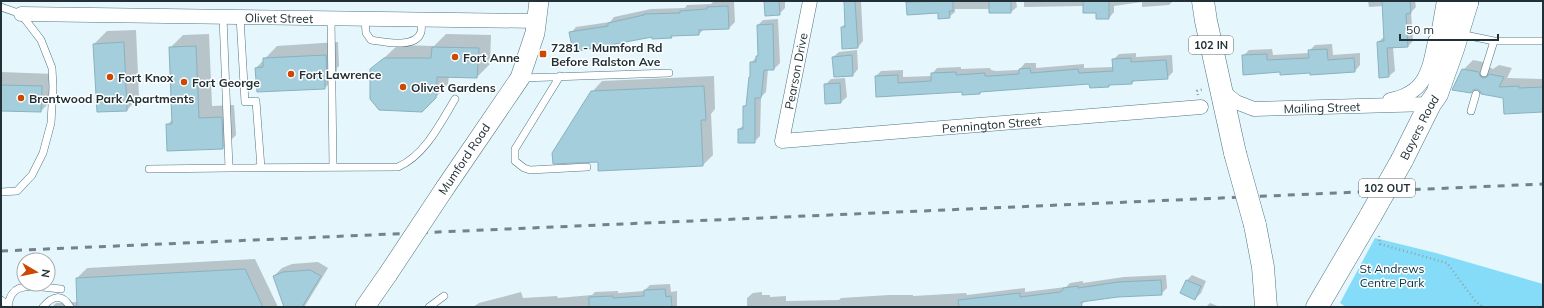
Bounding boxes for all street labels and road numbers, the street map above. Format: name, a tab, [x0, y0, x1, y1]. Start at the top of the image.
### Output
street label: Olivet Street	[245, 10, 313, 25]
street label: Pearson Drive	[781, 32, 811, 110]
road number: 102 IN	[1189, 36, 1233, 54]
street label: Bayers Road	[1396, 92, 1442, 162]
street label: Mailing Street	[1283, 98, 1361, 116]
street label: Pennington Street	[941, 112, 1042, 136]
street label: Mumford Road	[435, 121, 493, 197]
road number: 102 OUT	[1359, 179, 1415, 197]

